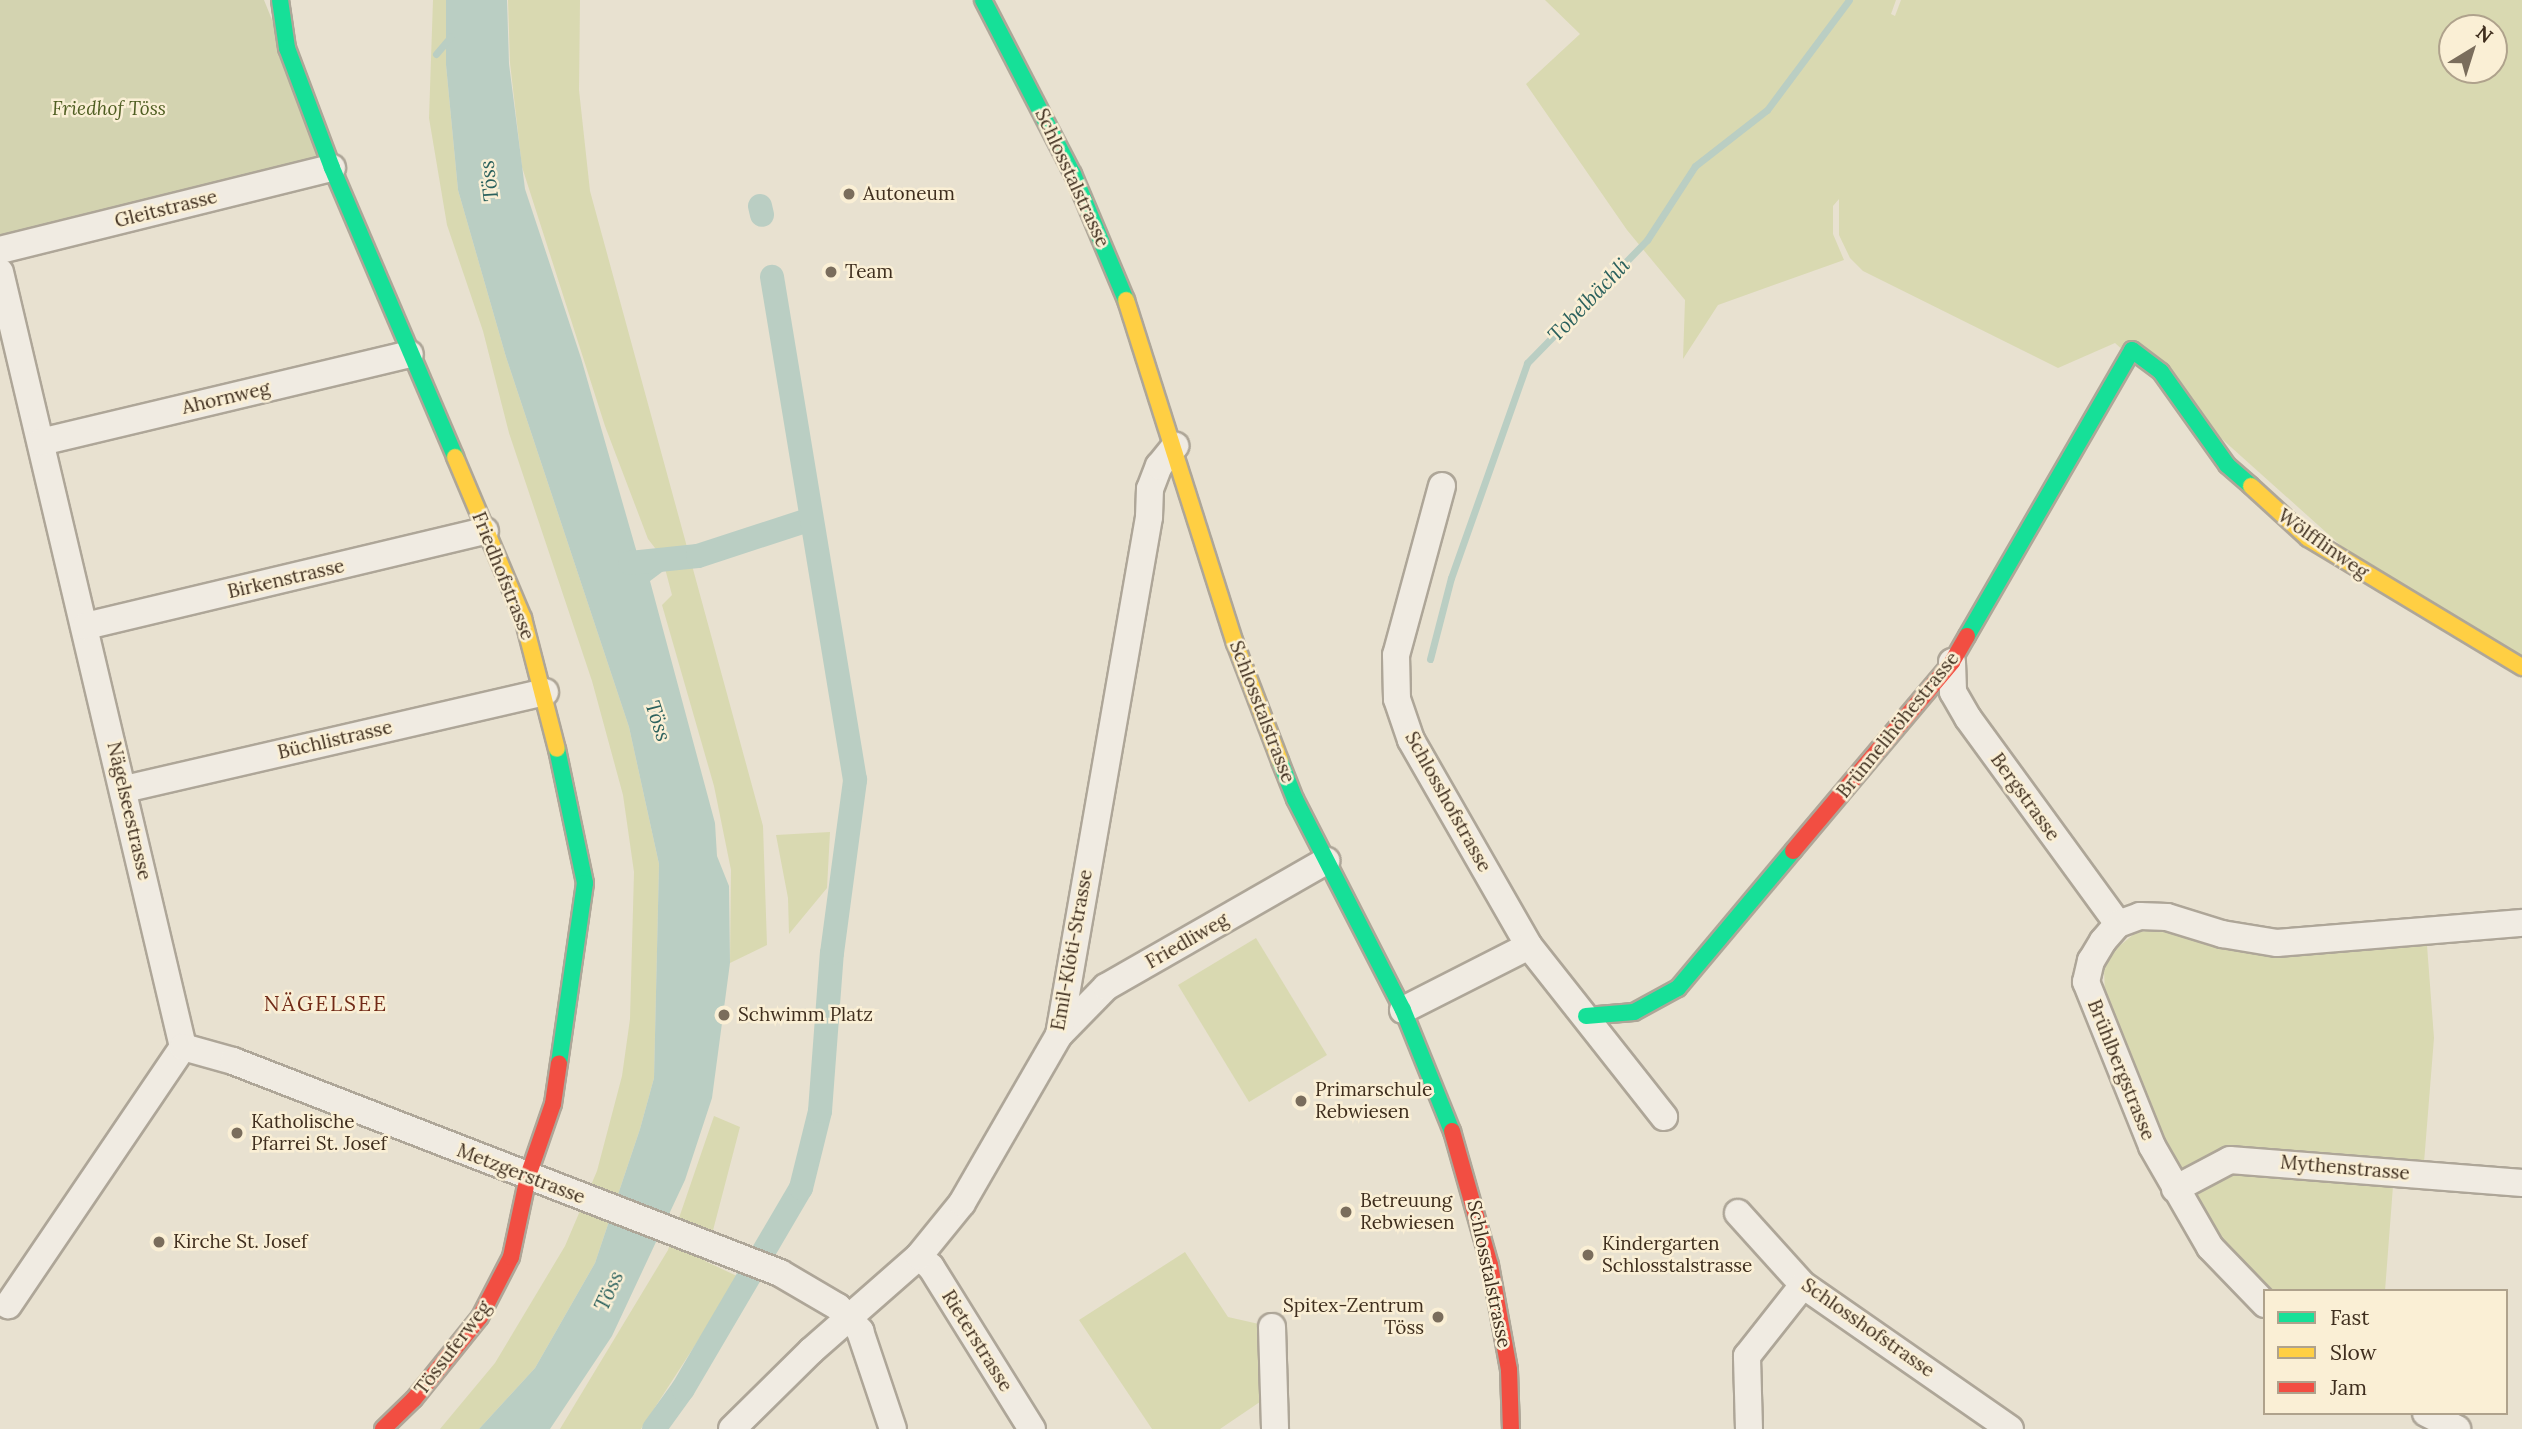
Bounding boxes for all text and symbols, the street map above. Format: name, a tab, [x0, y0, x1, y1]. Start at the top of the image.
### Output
north arrow	[2438, 14, 2508, 84]
text: N	[2472, 20, 2498, 48]
park label: Friedhof Töss	[52, 98, 166, 120]
street label: Schlosstalstrasse	[1030, 105, 1114, 251]
water label: Töss	[474, 159, 504, 203]
place label: Autoneum	[863, 183, 955, 205]
street label: Gleitstrasse	[112, 185, 220, 233]
marker: Autoneum	[841, 186, 857, 202]
water label: Tobelbächli	[1543, 253, 1635, 347]
place label: Team	[845, 261, 893, 283]
marker: Team	[823, 264, 839, 280]
street label: Ahornweg	[180, 377, 272, 419]
street label: Wölfflinweg	[2273, 504, 2373, 584]
street label: Friedhofstrasse	[467, 509, 539, 643]
street label: Birkenstrasse	[225, 555, 347, 603]
street label: Schlosstalstrasse	[1224, 638, 1300, 786]
street label: Brünnelihöhestrasse	[1832, 647, 1964, 803]
water label: Töss	[640, 698, 676, 744]
street label: Büchlistrasse	[275, 716, 395, 764]
street label: Schlosshofstrasse	[1400, 728, 1496, 876]
street label: Nägelseestrasse	[102, 740, 156, 882]
street label: Bergstrasse	[1986, 749, 2064, 845]
street label: Emil-Klöti-Strasse	[1047, 868, 1097, 1032]
street label: Friedliweg	[1142, 908, 1232, 974]
district label: NÄGELSEE	[265, 991, 387, 1017]
street label: Brühlbergstrasse	[2082, 996, 2160, 1144]
place label: Schwimm Platz	[738, 1004, 873, 1026]
marker: Schwimm Platz	[716, 1007, 732, 1023]
place label: Primarschule Rebwiesen	[1315, 1079, 1432, 1123]
marker: Primarschule Rebwiesen	[1293, 1093, 1309, 1109]
place label: Katholische Pfarrei St. Josef	[251, 1111, 387, 1155]
marker: Katholische Pfarrei St. Josef	[229, 1125, 245, 1141]
street label: Metzgerstrasse	[454, 1139, 588, 1209]
street label: Mythenstrasse	[2279, 1151, 2411, 1185]
place label: Betreuung Rebwiesen	[1360, 1190, 1455, 1234]
street label: Schlosstalstrasse	[1462, 1198, 1516, 1350]
marker: Betreuung Rebwiesen	[1338, 1204, 1354, 1220]
place label: Kirche St. Josef	[173, 1231, 308, 1253]
place label: Kindergarten Schlosstalstrasse	[1602, 1233, 1752, 1277]
marker: Kirche St. Josef	[151, 1234, 167, 1250]
marker: Kindergarten Schlosstalstrasse	[1580, 1247, 1596, 1263]
water label: Töss	[589, 1267, 629, 1315]
street label: Schlosshofstrasse	[1797, 1274, 1939, 1382]
street label: Rieterstrasse	[937, 1286, 1017, 1396]
legend	[2263, 1289, 2508, 1415]
place label: Spitex-Zentrum Töss	[1283, 1295, 1424, 1339]
street label: Tössuferweg	[410, 1296, 496, 1400]
text: Fast	[2330, 1304, 2369, 1331]
marker: Spitex-Zentrum Töss	[1430, 1309, 1446, 1325]
text: Slow	[2330, 1339, 2377, 1366]
text: Jam	[2330, 1374, 2367, 1401]

